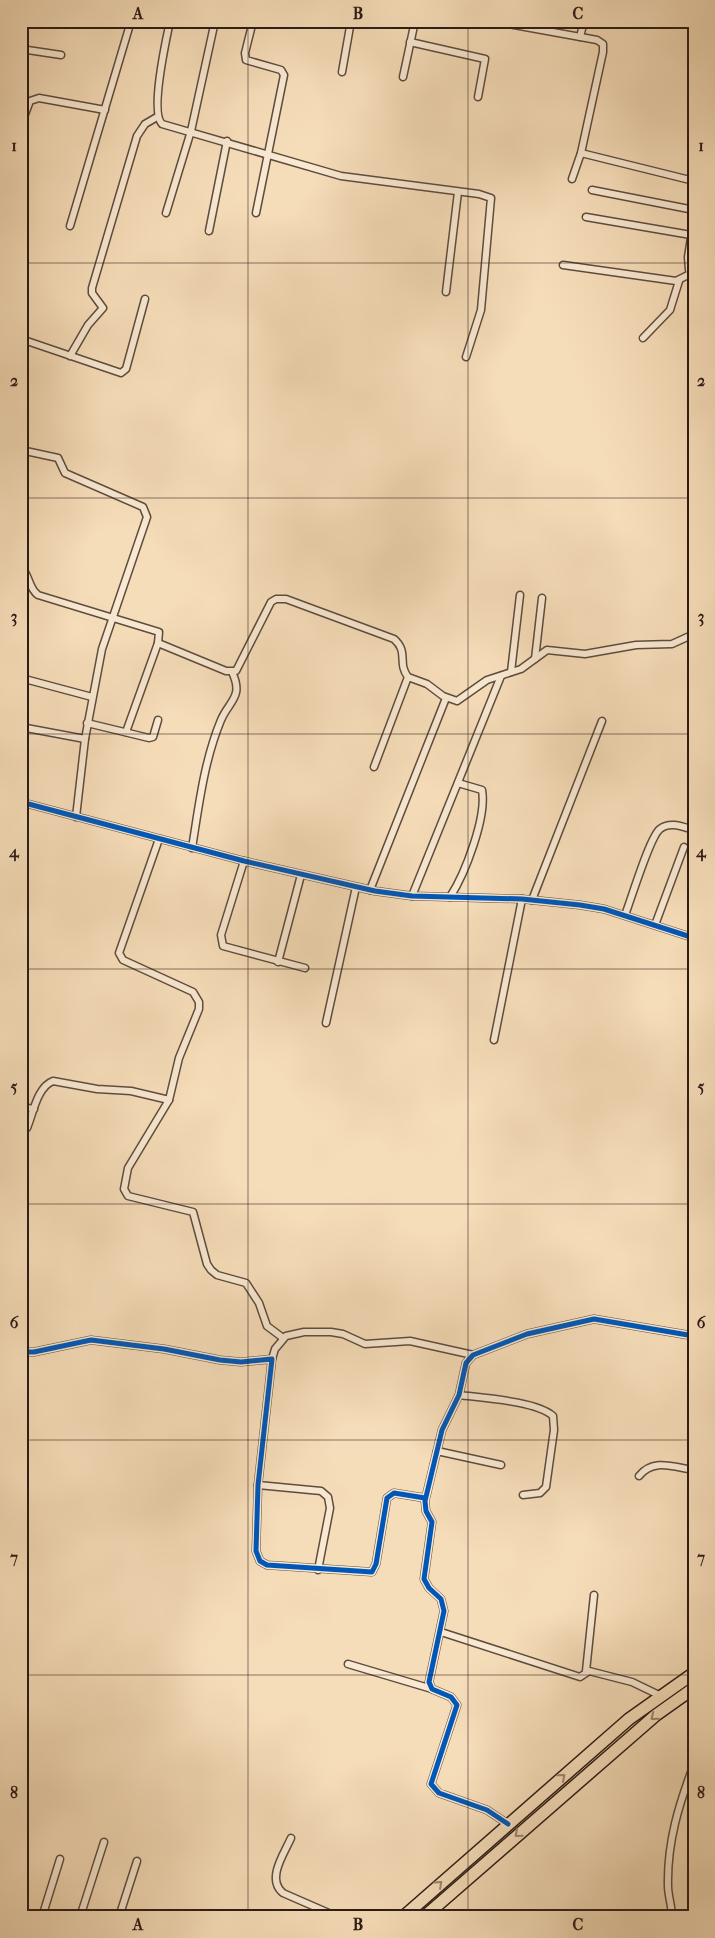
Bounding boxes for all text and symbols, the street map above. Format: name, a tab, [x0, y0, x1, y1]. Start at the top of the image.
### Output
text: A	[132, 4, 144, 23]
text: B	[353, 4, 363, 23]
text: C	[573, 4, 584, 23]
text: 1	[11, 136, 17, 155]
text: 1	[698, 136, 704, 155]
text: 2	[10, 371, 18, 390]
text: 2	[697, 371, 705, 390]
text: 3	[11, 607, 17, 627]
text: 3	[698, 607, 704, 627]
text: 4	[8, 842, 20, 862]
text: 4	[695, 842, 707, 862]
text: 5	[11, 1077, 18, 1096]
text: 5	[698, 1077, 705, 1096]
text: 6	[10, 1313, 19, 1332]
text: 6	[697, 1313, 706, 1332]
text: 7	[9, 1548, 18, 1567]
text: 7	[696, 1548, 705, 1567]
one-way arrow	[651, 1711, 660, 1720]
one-way arrow	[556, 1774, 565, 1783]
text: 8	[10, 1783, 18, 1802]
text: 8	[697, 1783, 705, 1802]
one-way arrow	[514, 1828, 523, 1837]
one-way arrow	[434, 1881, 443, 1890]
text: A	[132, 1915, 144, 1934]
text: B	[353, 1915, 363, 1934]
text: C	[573, 1915, 584, 1934]

